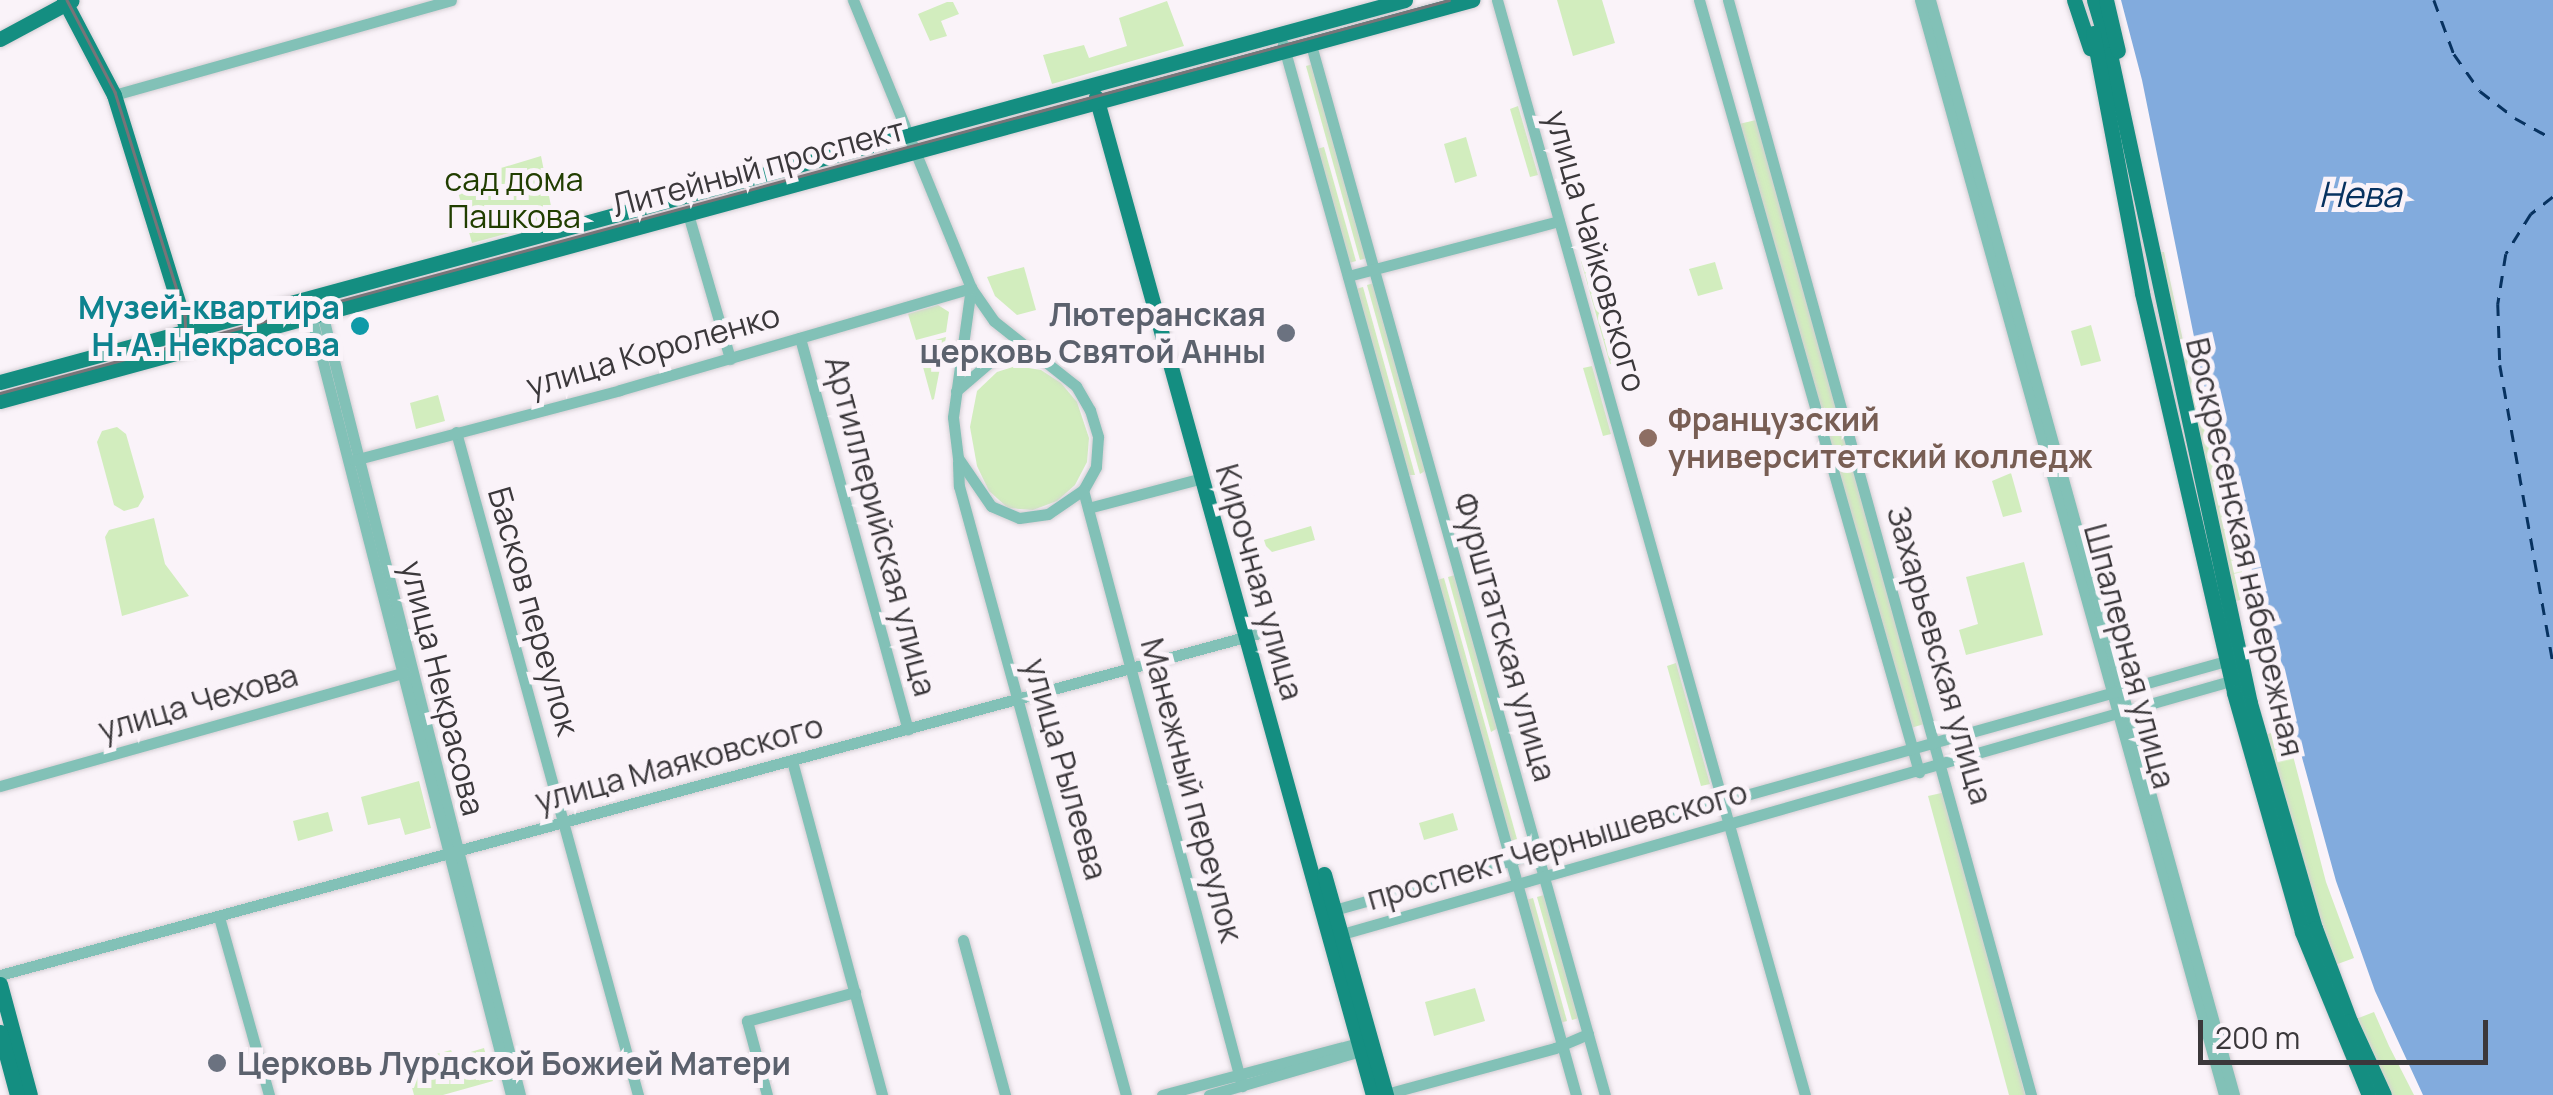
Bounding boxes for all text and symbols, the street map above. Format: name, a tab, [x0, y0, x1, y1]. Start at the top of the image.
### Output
street label: улица Чайковского	[1537, 106, 1655, 396]
street label: Литейный проспект	[607, 109, 909, 225]
park label: сад дома Пашкова	[445, 161, 583, 236]
water label: Нева	[2319, 173, 2401, 215]
place label: Музей-квартира Н. А. Некрасова	[78, 289, 340, 364]
street label: улица Короленко	[522, 295, 784, 405]
place label: Лютеранская церковь Святой Анны	[920, 296, 1266, 371]
marker: Музей-квартира Н. А. Некрасова	[349, 315, 371, 337]
marker: Лютеранская церковь Святой Анны	[1275, 322, 1297, 344]
street label: Воскресенская набережная	[2178, 334, 2312, 760]
street label: Артиллерийская улица	[817, 352, 945, 700]
place label: Французский университетский колледж	[1668, 401, 2093, 476]
marker: Французский университетский колледж	[1637, 427, 1659, 449]
street label: Кирочная улица	[1208, 460, 1312, 704]
street label: Басков переулок	[480, 482, 588, 740]
street label: Фурштатская улица	[1445, 489, 1565, 785]
street label: Захарьевская улица	[1879, 501, 2001, 809]
street label: Шпалерная улица	[2076, 520, 2184, 792]
street label: улица Некрасова	[393, 557, 493, 819]
street label: Манежный переулок	[1133, 634, 1251, 946]
street label: улица Рылеева	[1016, 654, 1116, 884]
street label: улица Чехова	[94, 655, 302, 749]
street label: улица Маяковского	[531, 706, 827, 820]
street label: проспект Чернышевского	[1363, 772, 1751, 918]
scale bar	[2203, 1000, 2493, 1062]
text: 200 m	[2215, 1017, 2300, 1058]
place label: Церковь Лурдской Божией Матери	[237, 1044, 791, 1082]
marker: Церковь Лурдской Божией Матери	[206, 1052, 228, 1074]

